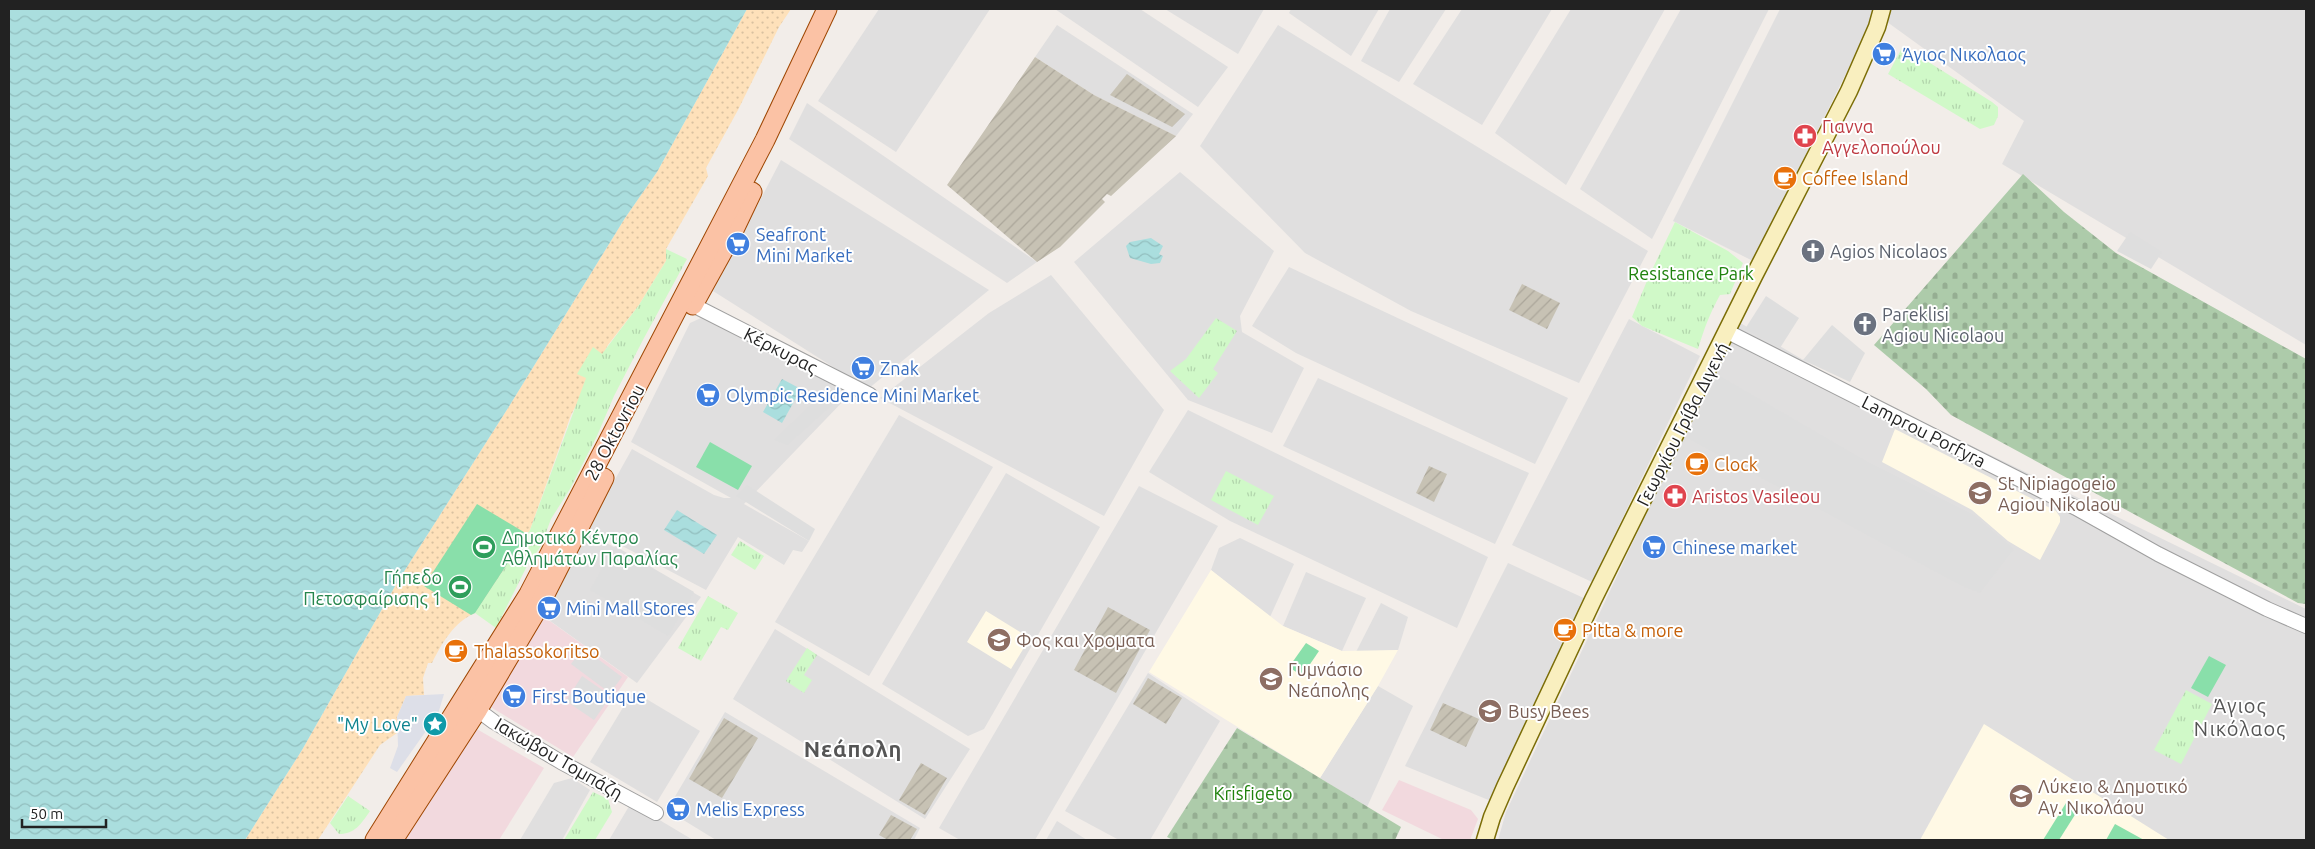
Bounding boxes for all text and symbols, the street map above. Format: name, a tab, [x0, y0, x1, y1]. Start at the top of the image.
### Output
supermarket icon: Άγιος Νικολαος	[1871, 41, 1897, 67]
place label: Άγιος Νικολαος	[1902, 44, 2026, 65]
place label: Γιαννα Αγγελοπούλου	[1822, 116, 1941, 157]
pharmacy icon: Γιαννα Αγγελοπούλου	[1792, 123, 1818, 149]
cafe icon: Coffee Island	[1772, 165, 1798, 191]
place label: Coffee Island	[1802, 168, 1908, 188]
place label: Seafront Mini Market	[756, 224, 852, 265]
supermarket icon: Seafront Mini Market	[725, 231, 751, 257]
church icon: Agios Nicolaos	[1800, 238, 1826, 264]
place label: Agios Nicolaos	[1830, 241, 1947, 261]
park label: Resistance Park	[1628, 263, 1754, 283]
place label: Pareklisi Agiou Nicolaou	[1882, 304, 2004, 345]
church icon: Pareklisi Agiou Nicolaou	[1852, 311, 1878, 337]
street label: Κέρκυρας	[740, 323, 821, 378]
street label: Γεωργίου Γρίβα Διγενή	[1632, 339, 1732, 509]
supermarket icon: Znak	[850, 355, 876, 381]
place label: Znak	[880, 358, 919, 378]
street label: 28 Oktovriou	[580, 381, 648, 483]
supermarket icon: Olympic Residence Mini Market	[695, 382, 721, 408]
place label: Olympic Residence Mini Market	[726, 385, 979, 405]
street label: Lamprou Porfyra	[1859, 391, 1989, 471]
cafe icon: Clock	[1684, 451, 1710, 477]
place label: Clock	[1714, 454, 1758, 474]
place label: St Nipiagogeio Agiou Nikolaou	[1998, 473, 2121, 514]
school or university icon: St Nipiagogeio Agiou Nikolaou	[1967, 480, 1993, 506]
pharmacy icon: Aristos Vasileou	[1662, 483, 1688, 509]
place label: Aristos Vasileou	[1692, 486, 1820, 506]
place label: Δημοτικό Κέντρο Αθλημάτων Παραλίας	[502, 527, 678, 569]
sports icon: Δημοτικό Κέντρο Αθλημάτων Παραλίας	[471, 534, 497, 560]
supermarket icon: Chinese market	[1641, 534, 1667, 560]
place label: Chinese market	[1672, 537, 1797, 557]
place label: Γήπεδο Πετοσφαίρισης 1	[303, 567, 442, 609]
sports icon: Γήπεδο Πετοσφαίρισης 1	[447, 574, 473, 600]
supermarket icon: Mini Mall Stores	[536, 595, 562, 621]
place label: Mini Mall Stores	[566, 598, 695, 618]
cafe icon: Pitta & more	[1552, 617, 1578, 643]
place label: Pitta & more	[1582, 620, 1683, 640]
school or university icon: Φος και Χροματα	[986, 627, 1012, 653]
place label: Φος και Χροματα	[1016, 630, 1155, 651]
cafe icon: Thalassokoritso	[443, 638, 469, 664]
place label: Thalassokoritso	[474, 641, 600, 661]
place label: Γυμνάσιο Νεάπολης	[1288, 659, 1369, 701]
school or university icon: Γυμνάσιο Νεάπολης	[1258, 666, 1284, 692]
supermarket icon: First Boutique	[501, 683, 527, 709]
place label: First Boutique	[532, 686, 646, 706]
district label: Άγιος Νικόλαος	[2194, 694, 2286, 740]
school or university icon: Busy Bees	[1477, 698, 1503, 724]
place label: Busy Bees	[1508, 701, 1590, 721]
place icon: "My Love"	[422, 711, 448, 737]
street label: Ιακώβου Τομπάζη	[491, 713, 627, 804]
place label: "My Love"	[337, 714, 418, 734]
district label: Νεάπολη	[804, 736, 902, 761]
place label: Λύκειο & Δημοτικό Αγ. Νικολάου	[2038, 776, 2188, 817]
park label: Krisfigeto	[1213, 783, 1293, 803]
school or university icon: Λύκειο & Δημοτικό Αγ. Νικολάου	[2008, 783, 2034, 809]
scale bar	[22, 796, 106, 828]
supermarket icon: Melis Express	[665, 796, 691, 822]
place label: Melis Express	[696, 799, 805, 819]
text: 50 m	[30, 805, 63, 822]

